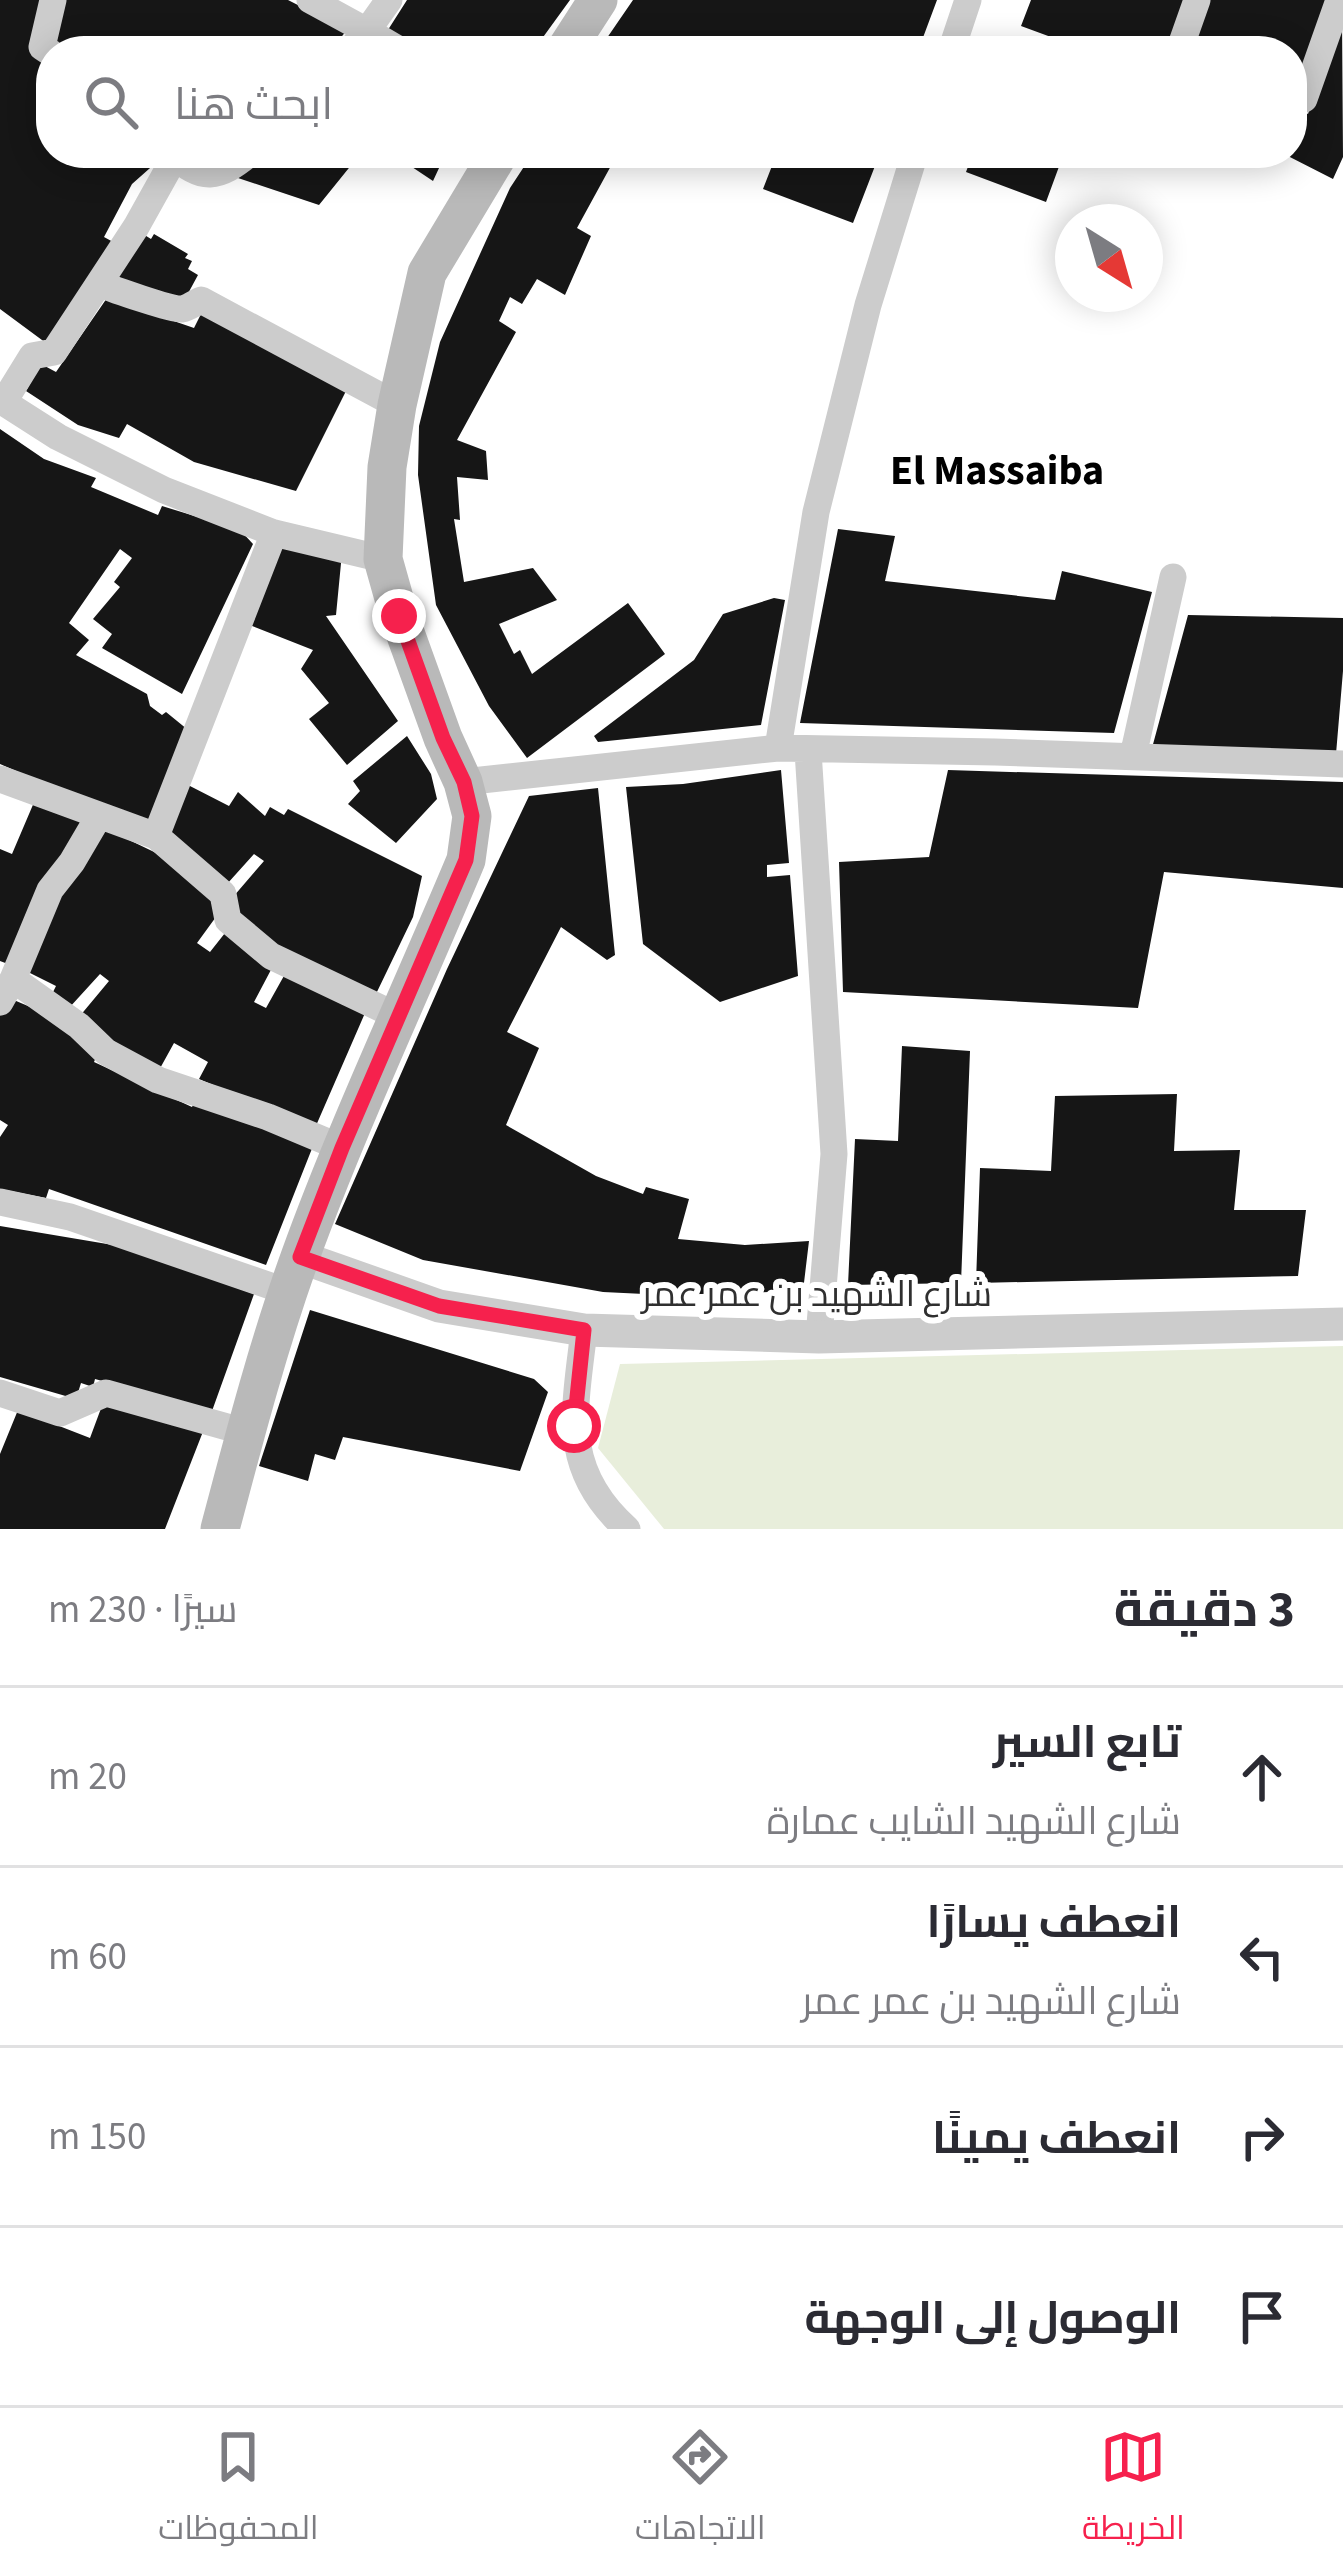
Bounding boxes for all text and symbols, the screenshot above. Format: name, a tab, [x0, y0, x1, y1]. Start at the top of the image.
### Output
search box	[36, 36, 1307, 168]
icon: search	[78, 69, 144, 135]
text: ابحث هنا	[174, 73, 333, 137]
north arrow	[1055, 204, 1163, 312]
district label: El Massaiba	[890, 441, 1104, 501]
route end	[372, 589, 426, 643]
street label: شارع الشهيد بن عمر عمر	[640, 1269, 992, 1320]
route start	[547, 1399, 601, 1453]
text: 3 دقيقة	[1114, 1574, 1295, 1646]
text: سيرًا · 230 m	[48, 1582, 238, 1638]
text: تابع السير	[993, 1711, 1181, 1775]
icon: ahead	[1229, 1744, 1295, 1810]
text: 20 m	[48, 1749, 127, 1805]
text: شارع الشهيد الشايب عمارة	[767, 1794, 1181, 1850]
text: انعطف يسارًا	[927, 1891, 1181, 1955]
icon: left	[1229, 1924, 1295, 1990]
text: 60 m	[48, 1929, 127, 1985]
text: شارع الشهيد بن عمر عمر	[802, 1974, 1181, 2030]
icon: right	[1229, 2104, 1295, 2170]
text: انعطف يمينًا	[932, 2107, 1181, 2171]
text: 150 m	[48, 2109, 146, 2165]
icon: arrive	[1229, 2284, 1295, 2350]
text: الوصول إلى الوجهة	[804, 2287, 1181, 2351]
tab: المحفوظات	[158, 2424, 319, 2558]
tab: الاتجاهات	[635, 2424, 766, 2558]
tab: الخريطة	[1082, 2424, 1185, 2558]

